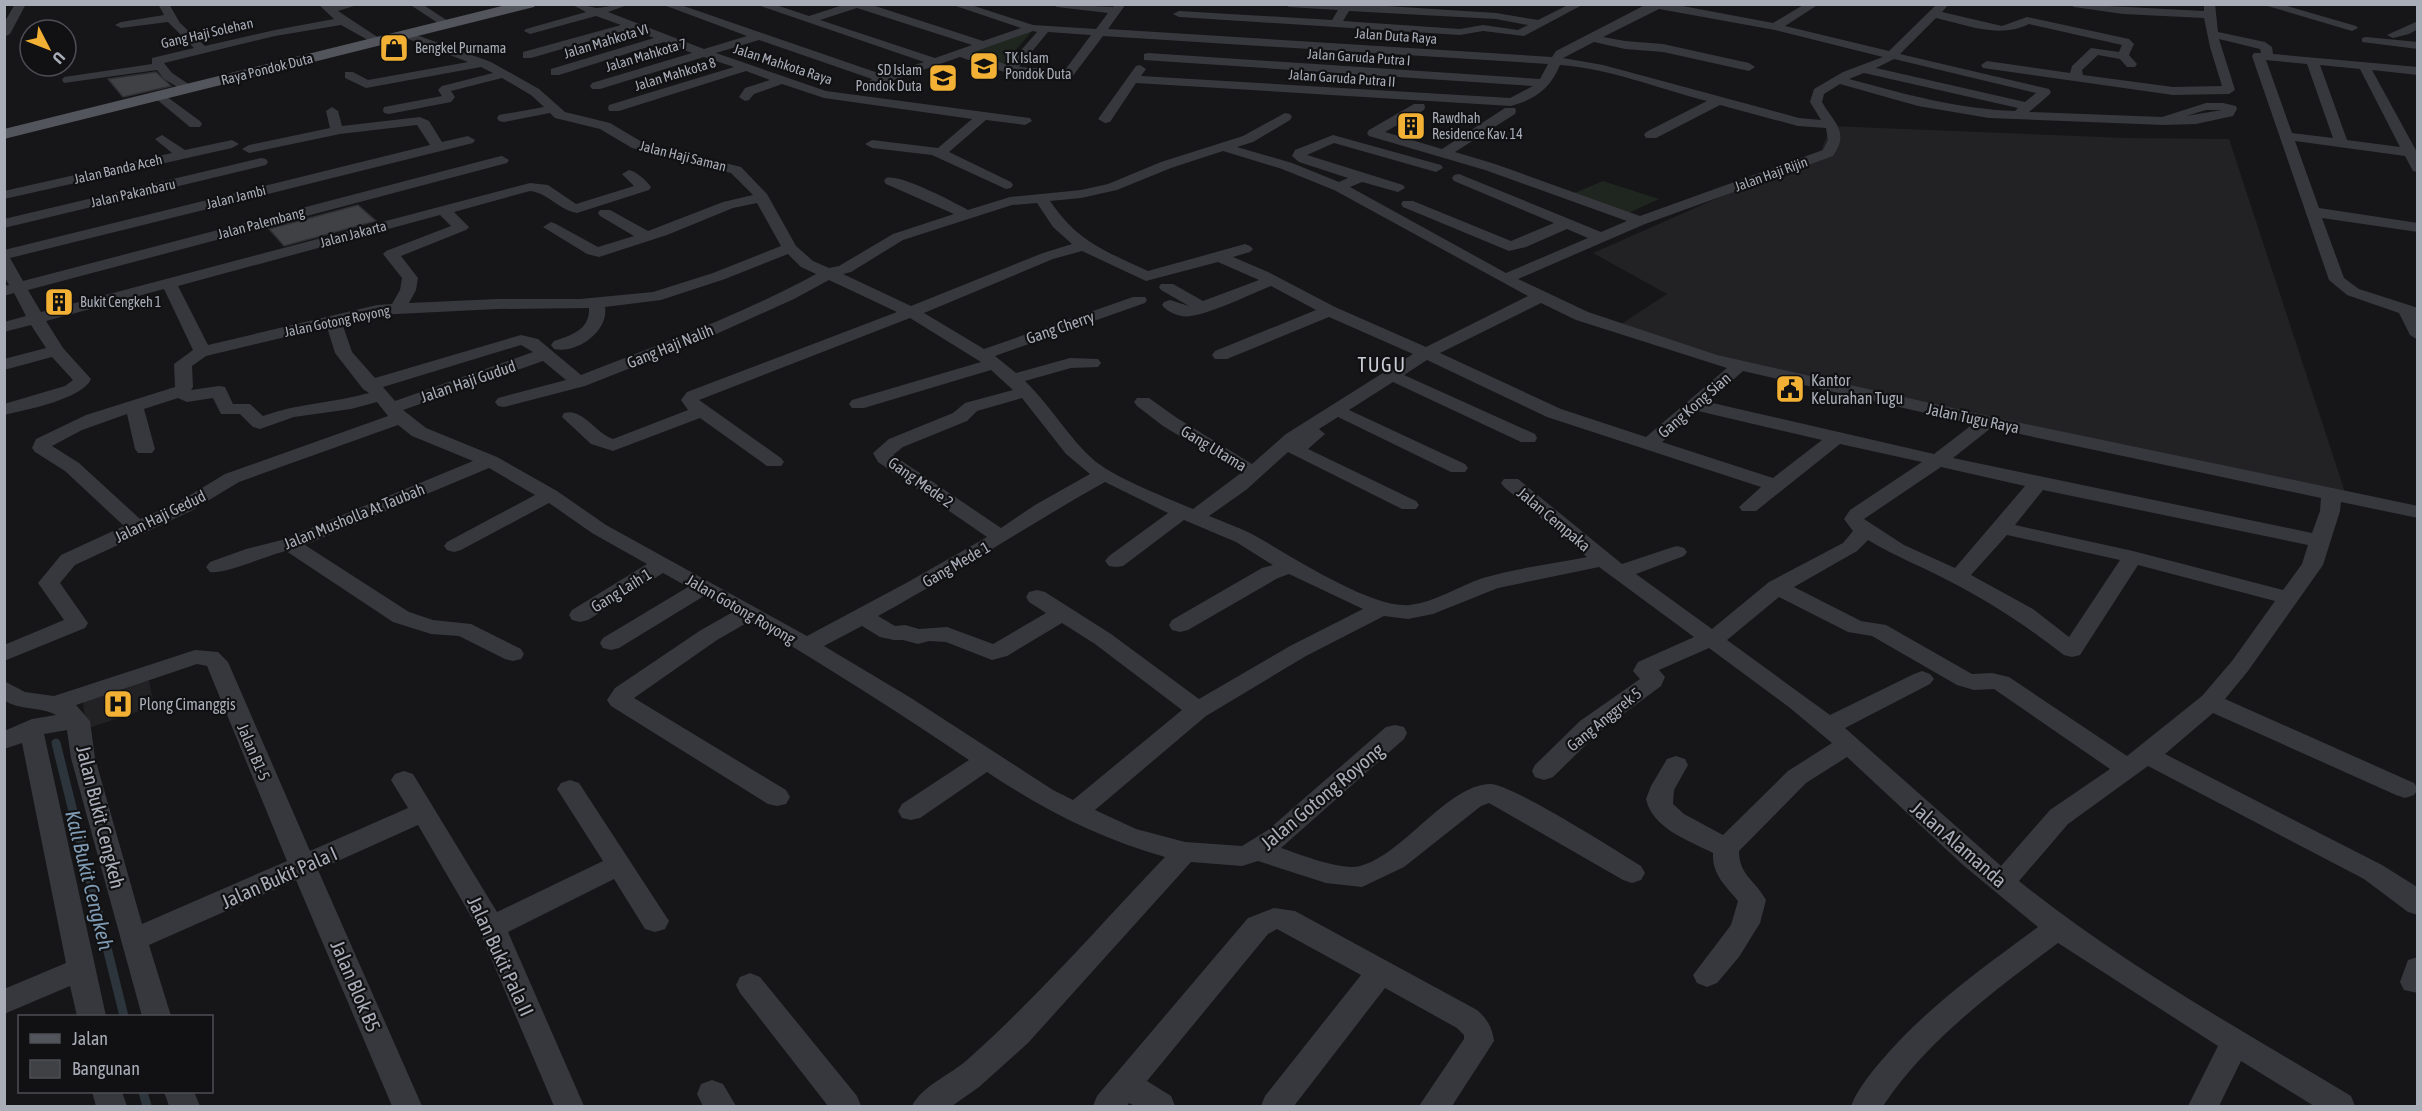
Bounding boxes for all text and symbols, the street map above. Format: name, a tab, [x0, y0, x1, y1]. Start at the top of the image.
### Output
street label: Gang Haji Solehan	[159, 15, 255, 51]
north arrow	[18, 18, 78, 78]
street label: Jalan Mahkota VI	[562, 20, 650, 62]
street label: Jalan Duta Raya	[1354, 25, 1438, 47]
shop icon: Bengkel Purnama	[378, 32, 410, 64]
street label: Jalan Mahkota 7	[603, 35, 689, 75]
place label: Bengkel Purnama	[415, 40, 506, 56]
street label: Jalan Mahkota Raya	[731, 40, 835, 88]
street label: Jalan Garuda Putra I	[1307, 45, 1411, 69]
text: U	[49, 49, 69, 68]
street label: Raya Pondok Duta	[219, 50, 315, 88]
school or university icon: TK Islam Pondok Duta	[968, 50, 1000, 82]
place label: TK Islam Pondok Duta	[1005, 50, 1072, 82]
street label: Jalan Mahkota 8	[632, 54, 718, 94]
place label: SD Islam Pondok Duta	[855, 62, 922, 94]
school or university icon: SD Islam Pondok Duta	[927, 62, 959, 94]
street label: Jalan Garuda Putra II	[1288, 66, 1396, 90]
building icon: Rawdhah Residence Kav. 14	[1395, 110, 1427, 142]
place label: Rawdhah Residence Kav. 14	[1432, 110, 1523, 142]
street label: Jalan Haji Saman	[638, 138, 728, 174]
street label: Jalan Banda Aceh	[72, 151, 164, 187]
street label: Jalan Haji Rijin	[1732, 153, 1810, 195]
street label: Jalan Pakanbaru	[89, 175, 177, 211]
street label: Jalan Jambi	[205, 182, 267, 212]
street label: Jalan Palembang	[216, 204, 306, 242]
street label: Jalan Jakarta	[318, 217, 388, 251]
building icon: Bukit Cengkeh 1	[43, 286, 75, 318]
place label: Bukit Cengkeh 1	[80, 294, 161, 310]
street label: Jalan Gotong Royong	[283, 302, 391, 340]
street label: Gang Cherry	[1023, 307, 1097, 348]
street label: Gang Haji Nalih	[624, 320, 716, 372]
district label: TUGU	[1358, 353, 1406, 376]
street label: Jalan Haji Gudud	[418, 356, 518, 407]
street label: Gang Kong Sian	[1654, 369, 1735, 442]
place label: Kantor Kelurahan Tugu	[1811, 371, 1903, 408]
public building icon: Kantor Kelurahan Tugu	[1774, 373, 1806, 405]
street label: Jalan Tugu Raya	[1925, 399, 2021, 438]
street label: Gang Utama	[1177, 421, 1250, 475]
street label: Gang Mede 2	[884, 453, 957, 512]
street label: Jalan Musholla At Taubah	[281, 480, 427, 552]
street label: Jalan Cempaka	[1513, 483, 1594, 555]
street label: Jalan Haji Gedud	[112, 486, 209, 547]
street label: Gang Mede 1	[919, 537, 994, 591]
street label: Gang Laih 1	[588, 564, 655, 616]
street label: Jalan Gotong Royong	[683, 570, 799, 648]
street label: Gang Anggrek 5	[1563, 684, 1645, 755]
hospital icon: Plong Cimanggis	[102, 688, 134, 720]
place label: Plong Cimanggis	[139, 695, 236, 714]
street label: Jalan B1-5	[234, 721, 274, 783]
street label: Jalan Gotong Royong	[1256, 738, 1389, 854]
street label: Jalan Bukit Cengkeh	[72, 743, 130, 891]
street label: Jalan Alamanda	[1906, 796, 2012, 892]
water label: Kali Bukit Cengkeh	[61, 808, 119, 952]
street label: Jalan Bukit Pala I	[218, 841, 340, 913]
street label: Jalan Bukit Pala II	[463, 892, 539, 1020]
street label: Jalan Blok B5	[326, 937, 386, 1035]
legend	[18, 1015, 213, 1093]
text: Jalan	[72, 1028, 108, 1049]
text: Bangunan	[72, 1058, 140, 1079]

